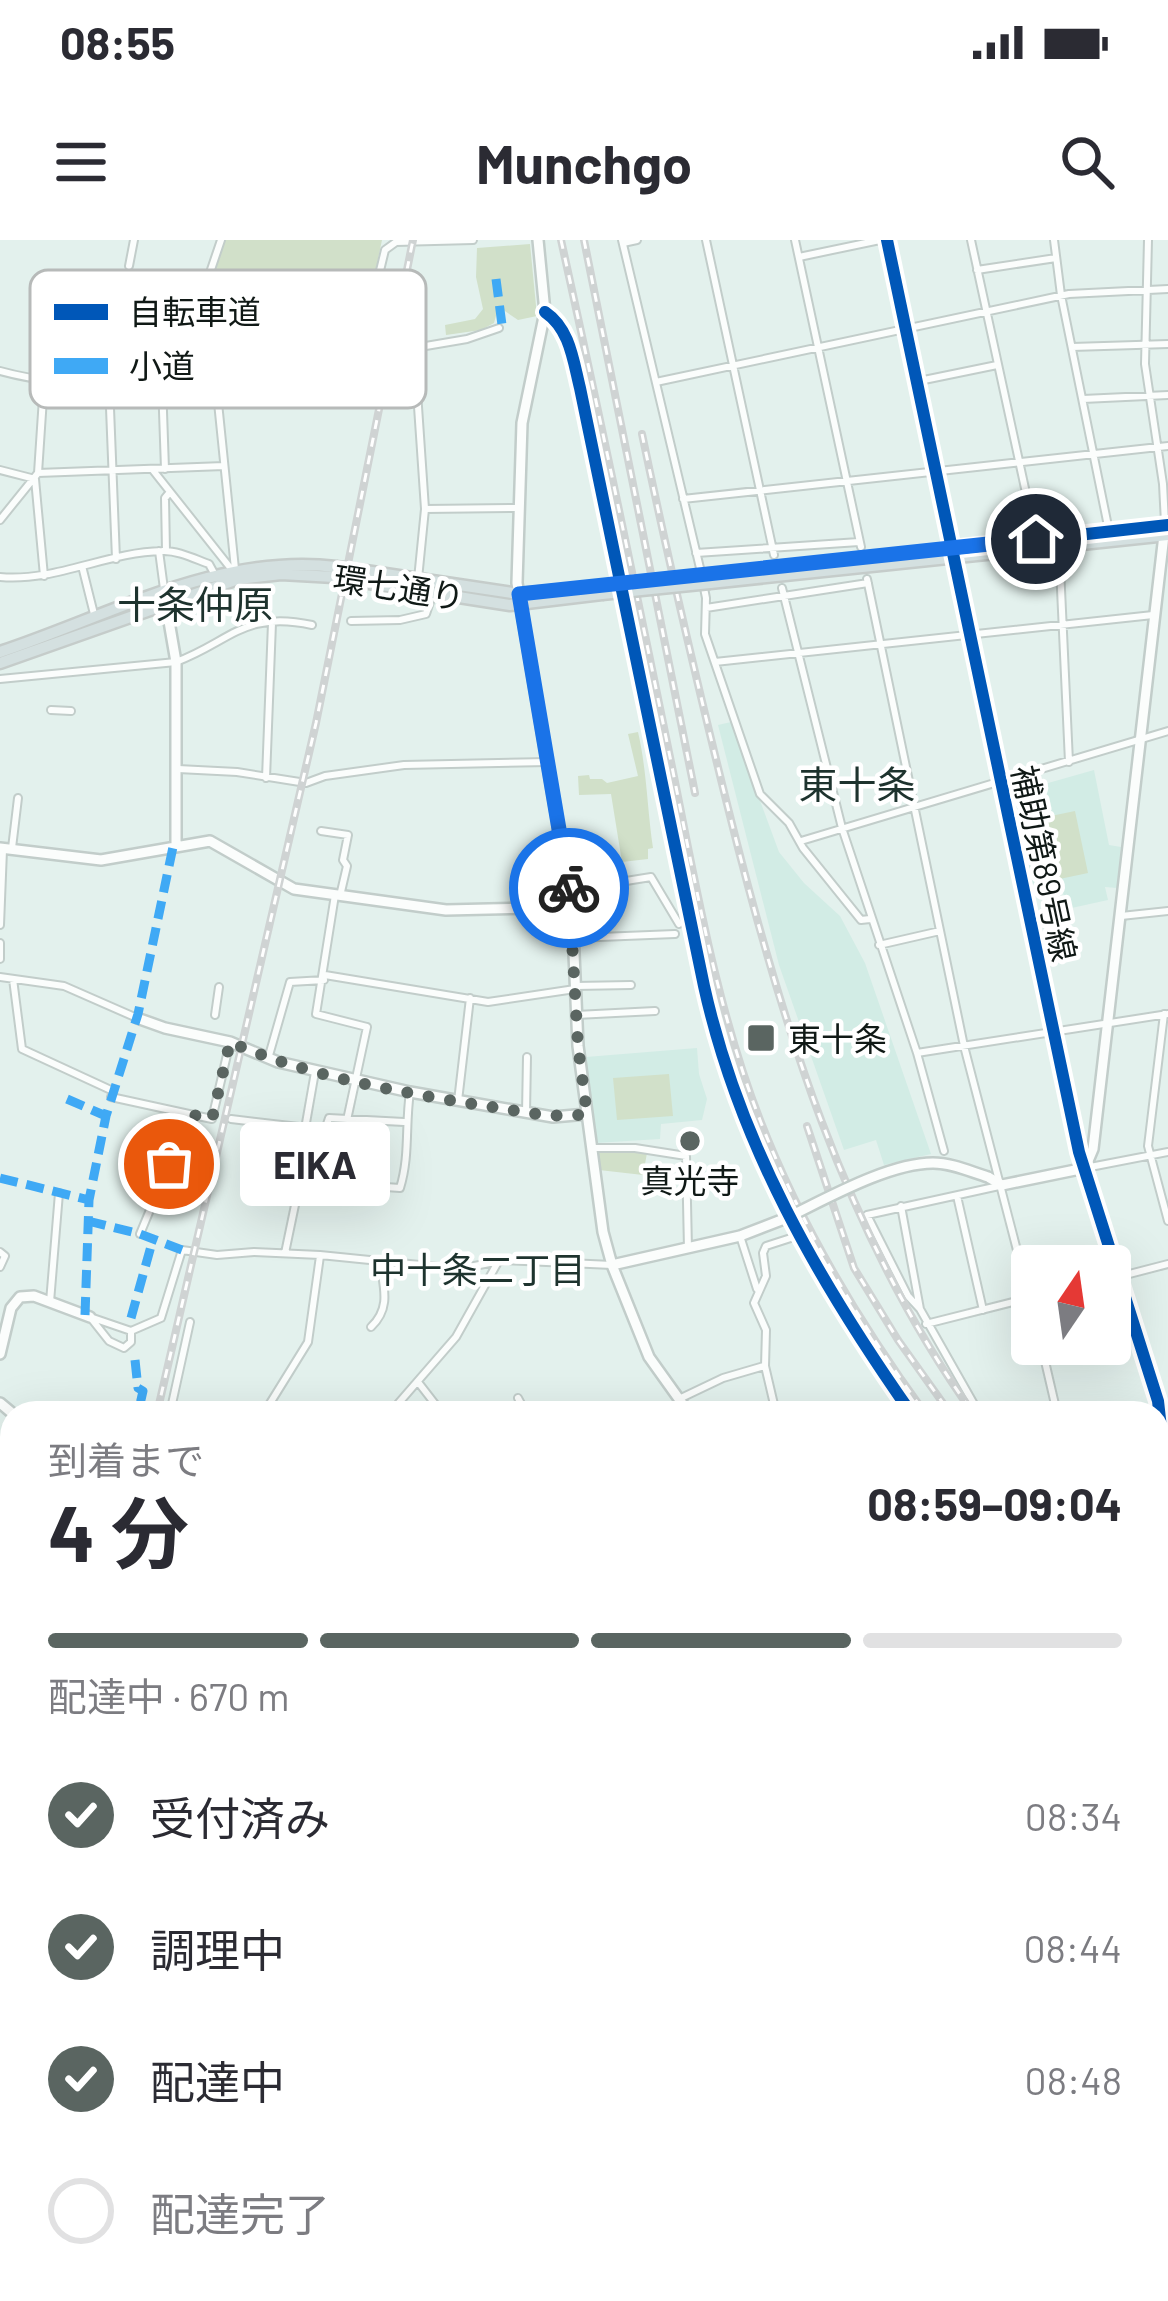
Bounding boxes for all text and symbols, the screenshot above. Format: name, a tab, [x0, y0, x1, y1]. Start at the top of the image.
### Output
text: 08:55	[60, 15, 175, 69]
icon: menu	[48, 129, 114, 195]
icon: search	[1054, 129, 1120, 195]
text: Munchgo	[476, 130, 692, 195]
legend	[30, 270, 426, 408]
text: 自転車道	[129, 291, 261, 331]
text: 小道	[129, 345, 195, 385]
pin	[985, 488, 1087, 590]
icon: home	[1003, 506, 1069, 572]
street label: 環七通り	[331, 557, 467, 617]
district label: 十条仲原	[117, 580, 273, 627]
district label: 東十条	[798, 760, 916, 807]
street label: 補助第89号線	[1005, 761, 1085, 965]
courier	[509, 828, 629, 948]
icon: bike	[536, 855, 602, 921]
place label: 東十条	[788, 1018, 887, 1058]
marker: 東十条	[745, 1022, 777, 1054]
pin	[118, 1113, 220, 1215]
callout: EIKA	[241, 1122, 391, 1206]
marker: 真光寺	[677, 1128, 703, 1154]
icon: bag	[136, 1131, 202, 1197]
text: EIKA	[273, 1140, 357, 1187]
place label: 真光寺	[641, 1160, 740, 1200]
north arrow	[1011, 1245, 1131, 1365]
map controls	[1011, 1245, 1131, 1365]
district label: 中十条二丁目	[370, 1247, 586, 1290]
text: 到着まで	[48, 1436, 204, 1483]
text: 08:59–09:04	[867, 1476, 1122, 1530]
text: 4 分	[48, 1484, 189, 1578]
text: 配達中 · 670 m	[48, 1672, 289, 1719]
icon: check	[48, 1782, 114, 1848]
text: 受付済み	[150, 1790, 330, 1844]
text: 08:34	[1025, 1792, 1122, 1839]
icon: check	[48, 1914, 114, 1980]
text: 調理中	[150, 1922, 285, 1976]
text: 08:44	[1023, 1924, 1122, 1971]
icon: check	[48, 2046, 114, 2112]
text: 配達中	[150, 2054, 285, 2108]
text: 08:48	[1025, 2056, 1122, 2103]
text: 配達完了	[150, 2186, 330, 2240]

